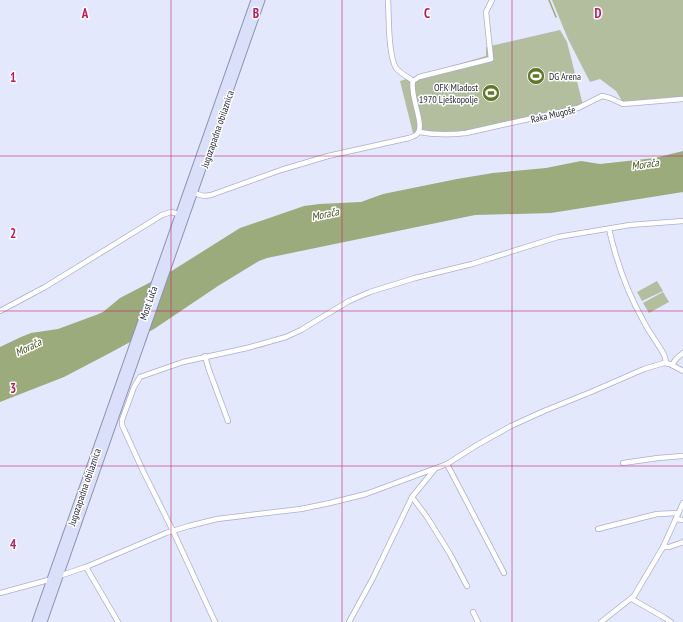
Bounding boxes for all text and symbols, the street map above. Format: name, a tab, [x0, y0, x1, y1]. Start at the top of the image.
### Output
text: A	[81, 5, 89, 22]
text: B	[253, 5, 259, 22]
text: C	[424, 5, 430, 22]
text: D	[595, 5, 602, 22]
sports icon: DG Arena	[526, 66, 546, 86]
text: 1	[10, 69, 16, 86]
place label: DG Arena	[549, 70, 581, 83]
place label: OFK Mladost 1970 Lješkopolje	[419, 81, 478, 106]
sports icon: OFK Mladost 1970 Lješkopolje	[481, 83, 501, 103]
street label: Jugozapadna obilaznica	[198, 89, 237, 170]
street label: Raka Mugoše	[529, 103, 577, 126]
water label: Morača	[630, 155, 660, 173]
water label: Morača	[310, 204, 340, 224]
text: 2	[10, 225, 16, 242]
street label: Most Luča	[137, 285, 160, 322]
water label: Morača	[13, 334, 44, 359]
text: 3	[10, 380, 16, 397]
street label: Jugozapadna obilaznica	[65, 447, 104, 528]
text: 4	[10, 536, 17, 553]

